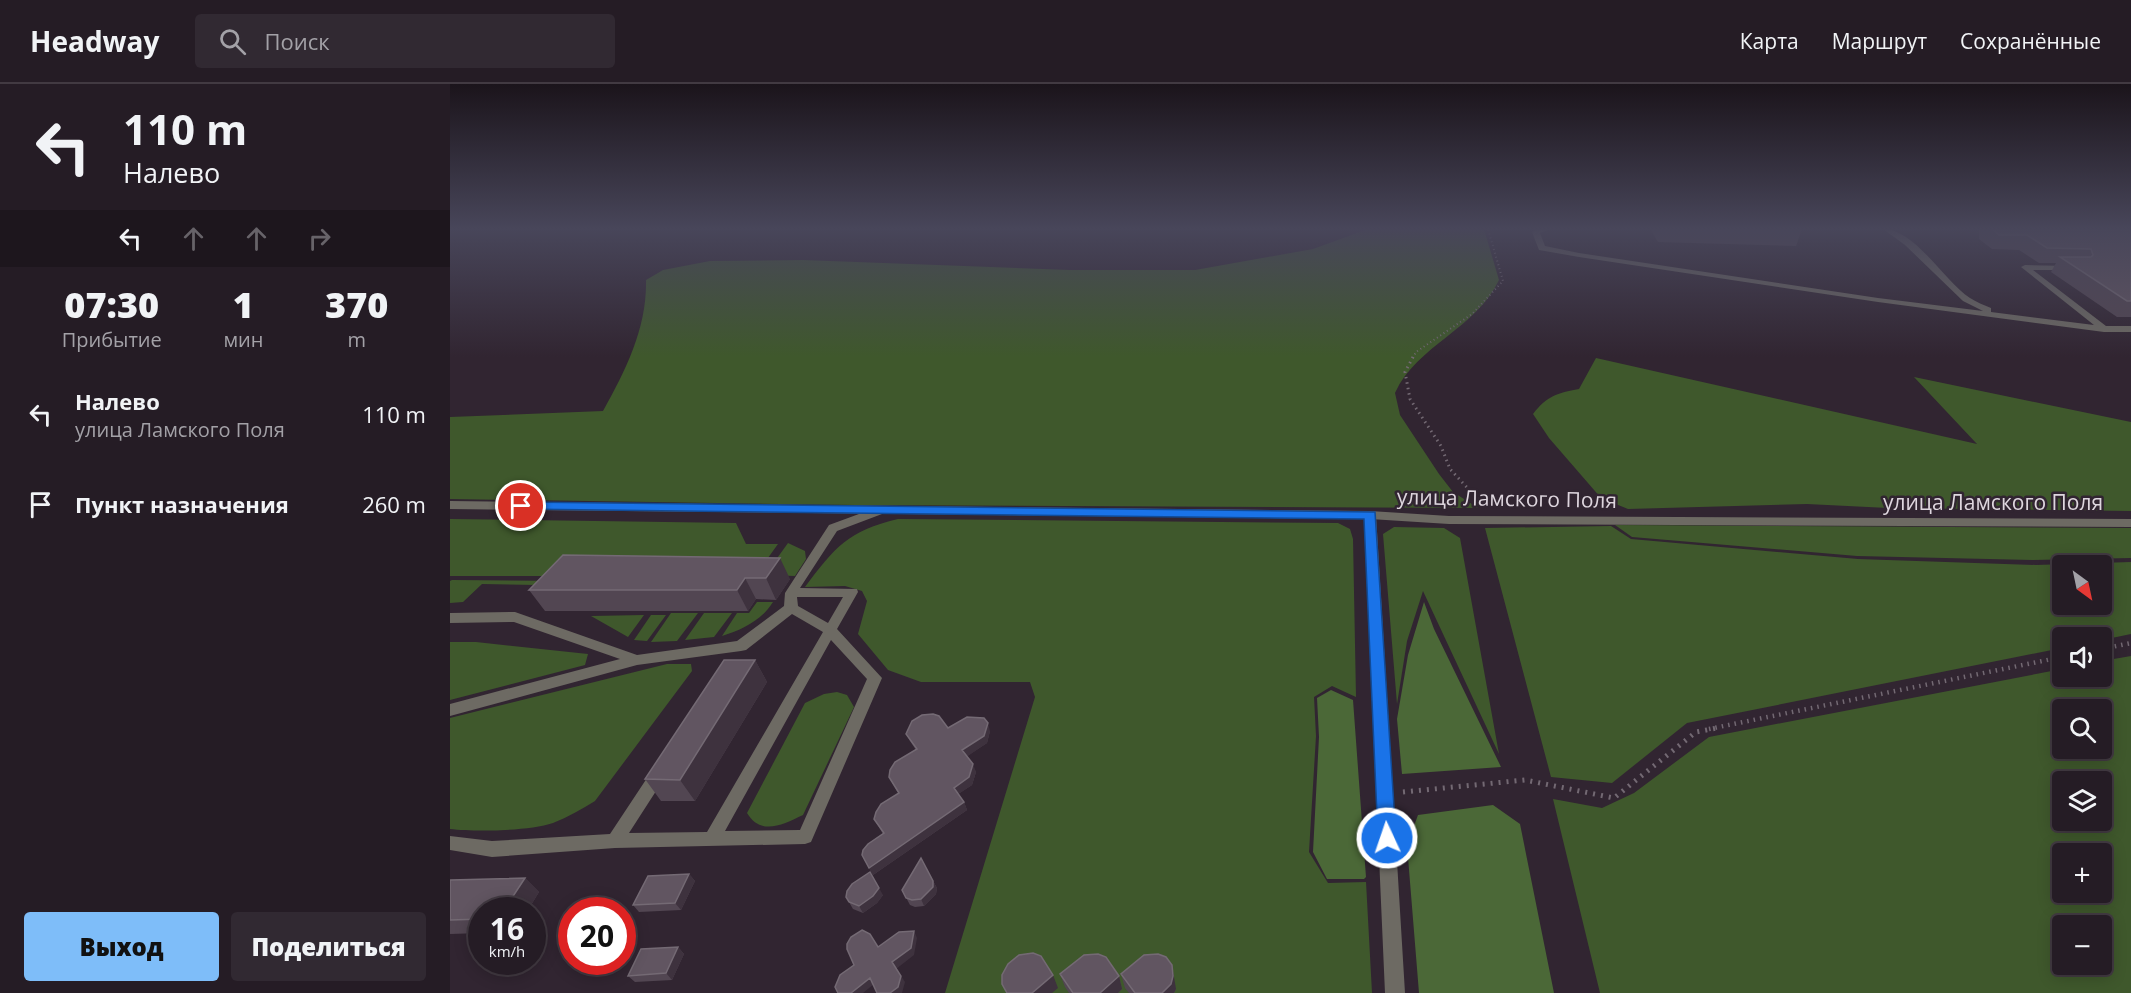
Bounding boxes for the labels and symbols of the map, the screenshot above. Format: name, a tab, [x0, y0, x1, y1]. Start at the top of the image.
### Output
pin	[495, 480, 546, 531]
street label: улица Ламского Поля	[1397, 482, 1617, 514]
street label: улица Ламского Поля	[1883, 488, 2103, 516]
north arrow	[2052, 555, 2112, 615]
position arrow	[1355, 806, 1419, 870]
speed limit sign: 20	[558, 897, 636, 975]

